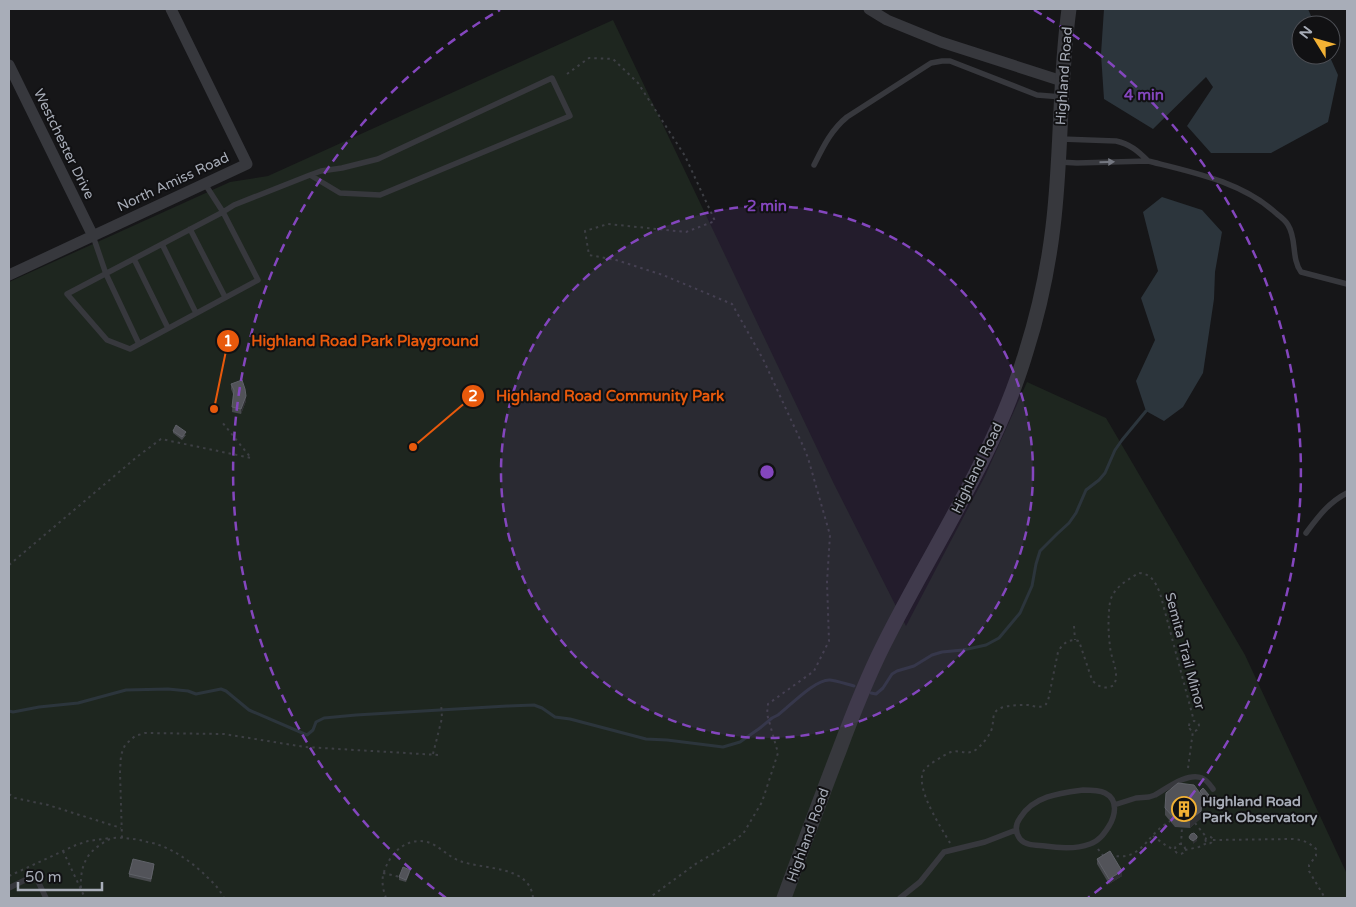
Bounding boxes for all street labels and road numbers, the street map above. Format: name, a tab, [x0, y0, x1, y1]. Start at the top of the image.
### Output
street label: Highland Road	[1052, 26, 1076, 126]
street label: Westchester Drive	[30, 86, 98, 202]
street label: North Amiss Road	[114, 149, 232, 215]
street label: Highland Road	[948, 420, 1006, 516]
street label: Semita Trail Minor	[1161, 591, 1209, 712]
street label: Highland Road	[783, 786, 833, 884]

